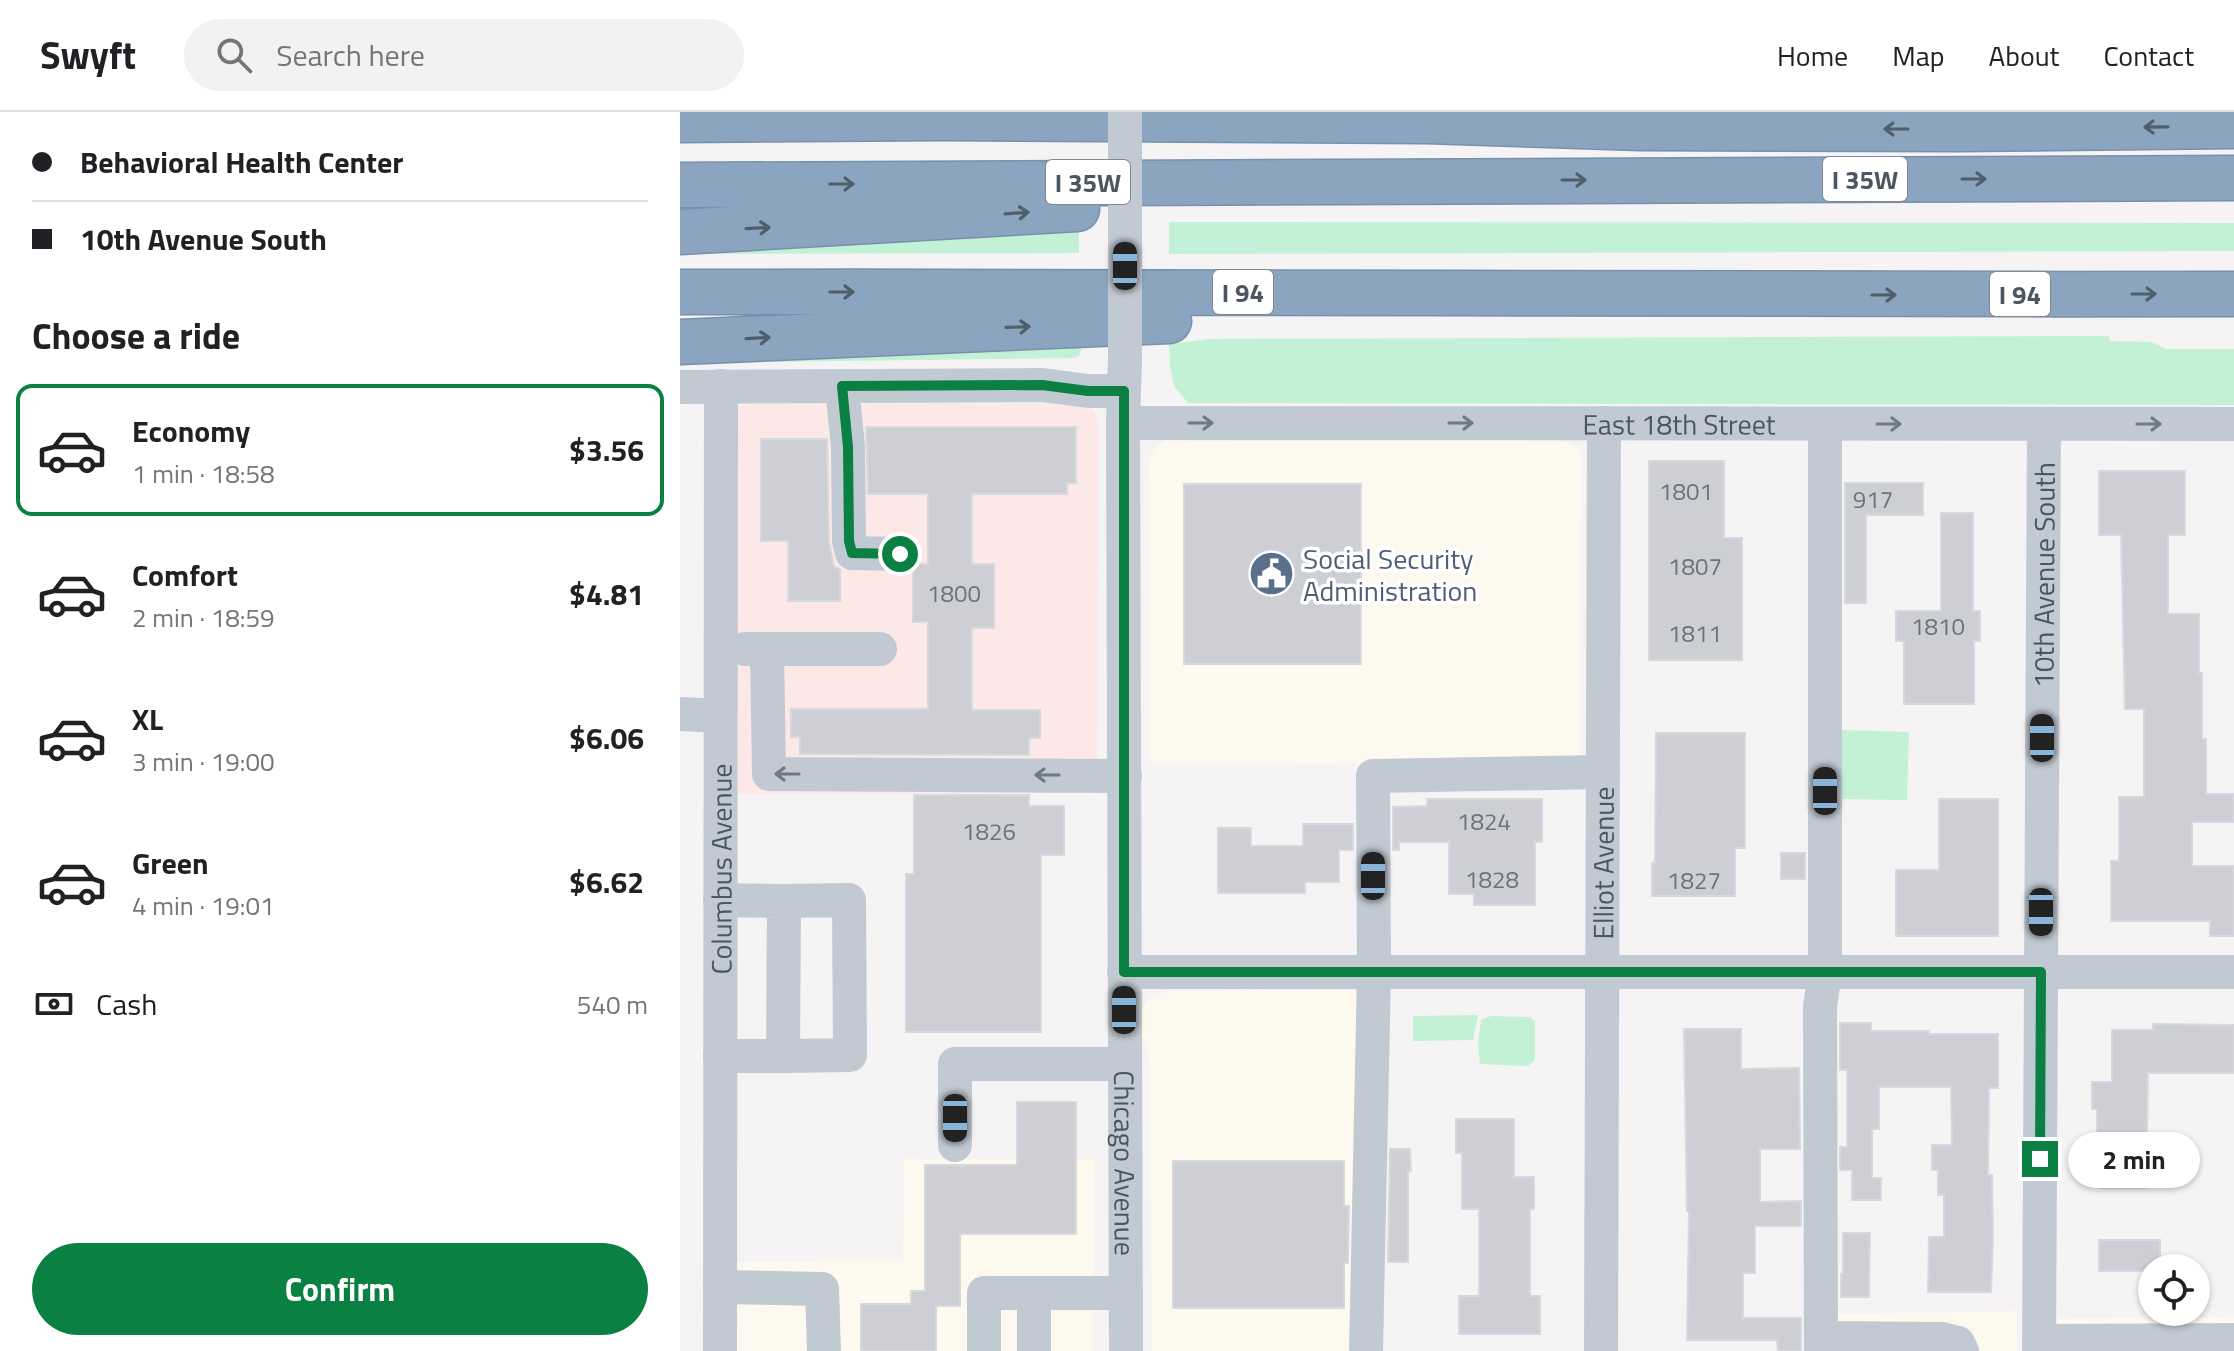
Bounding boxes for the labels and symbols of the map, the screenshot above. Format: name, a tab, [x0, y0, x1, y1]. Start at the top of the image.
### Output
one-way arrow	[2143, 119, 2170, 135]
one-way arrow	[1883, 121, 1910, 137]
road number: I 35W	[1823, 157, 1907, 201]
road number: I 35W	[1046, 160, 1130, 204]
one-way arrow	[1960, 171, 1987, 187]
one-way arrow	[1560, 172, 1587, 188]
one-way arrow	[828, 176, 855, 192]
one-way arrow	[1003, 205, 1030, 220]
one-way arrow	[744, 221, 771, 236]
car	[1113, 242, 1137, 290]
road number: I 94	[1213, 270, 1273, 314]
road number: I 94	[1990, 272, 2050, 316]
one-way arrow	[828, 284, 855, 300]
one-way arrow	[2130, 286, 2157, 302]
one-way arrow	[1870, 287, 1897, 303]
one-way arrow	[1004, 320, 1031, 335]
one-way arrow	[744, 331, 771, 346]
street label: East 18th Street	[1582, 402, 1776, 445]
one-way arrow	[1187, 415, 1214, 431]
one-way arrow	[1447, 415, 1474, 431]
one-way arrow	[1875, 416, 1902, 432]
one-way arrow	[2135, 416, 2162, 432]
street label: 10th Avenue South	[2021, 462, 2065, 688]
house number: 1801	[1659, 473, 1713, 509]
house number: 917	[1853, 481, 1893, 517]
route start	[882, 536, 918, 572]
place label: Social Security Administration	[1303, 537, 1477, 612]
house number: 1807	[1668, 548, 1722, 584]
public building icon: Social Security Administration	[1248, 550, 1296, 598]
house number: 1800	[927, 575, 981, 611]
house number: 1810	[1911, 608, 1965, 644]
house number: 1811	[1668, 615, 1722, 651]
car	[2030, 714, 2054, 762]
street label: Columbus Avenue	[699, 764, 742, 974]
one-way arrow	[774, 766, 801, 782]
one-way arrow	[1034, 767, 1061, 783]
car	[1813, 767, 1837, 815]
street label: Elliot Avenue	[1581, 787, 1624, 940]
house number: 1824	[1457, 803, 1511, 839]
house number: 1826	[962, 813, 1016, 849]
car	[1361, 852, 1385, 900]
house number: 1828	[1465, 861, 1519, 897]
house number: 1827	[1667, 862, 1721, 898]
car	[2029, 888, 2053, 936]
car	[1112, 986, 1136, 1034]
street label: Chicago Avenue	[1104, 1070, 1147, 1256]
car	[943, 1094, 967, 1142]
callout: 2 min	[2068, 1131, 2200, 1187]
route end	[2022, 1141, 2058, 1177]

